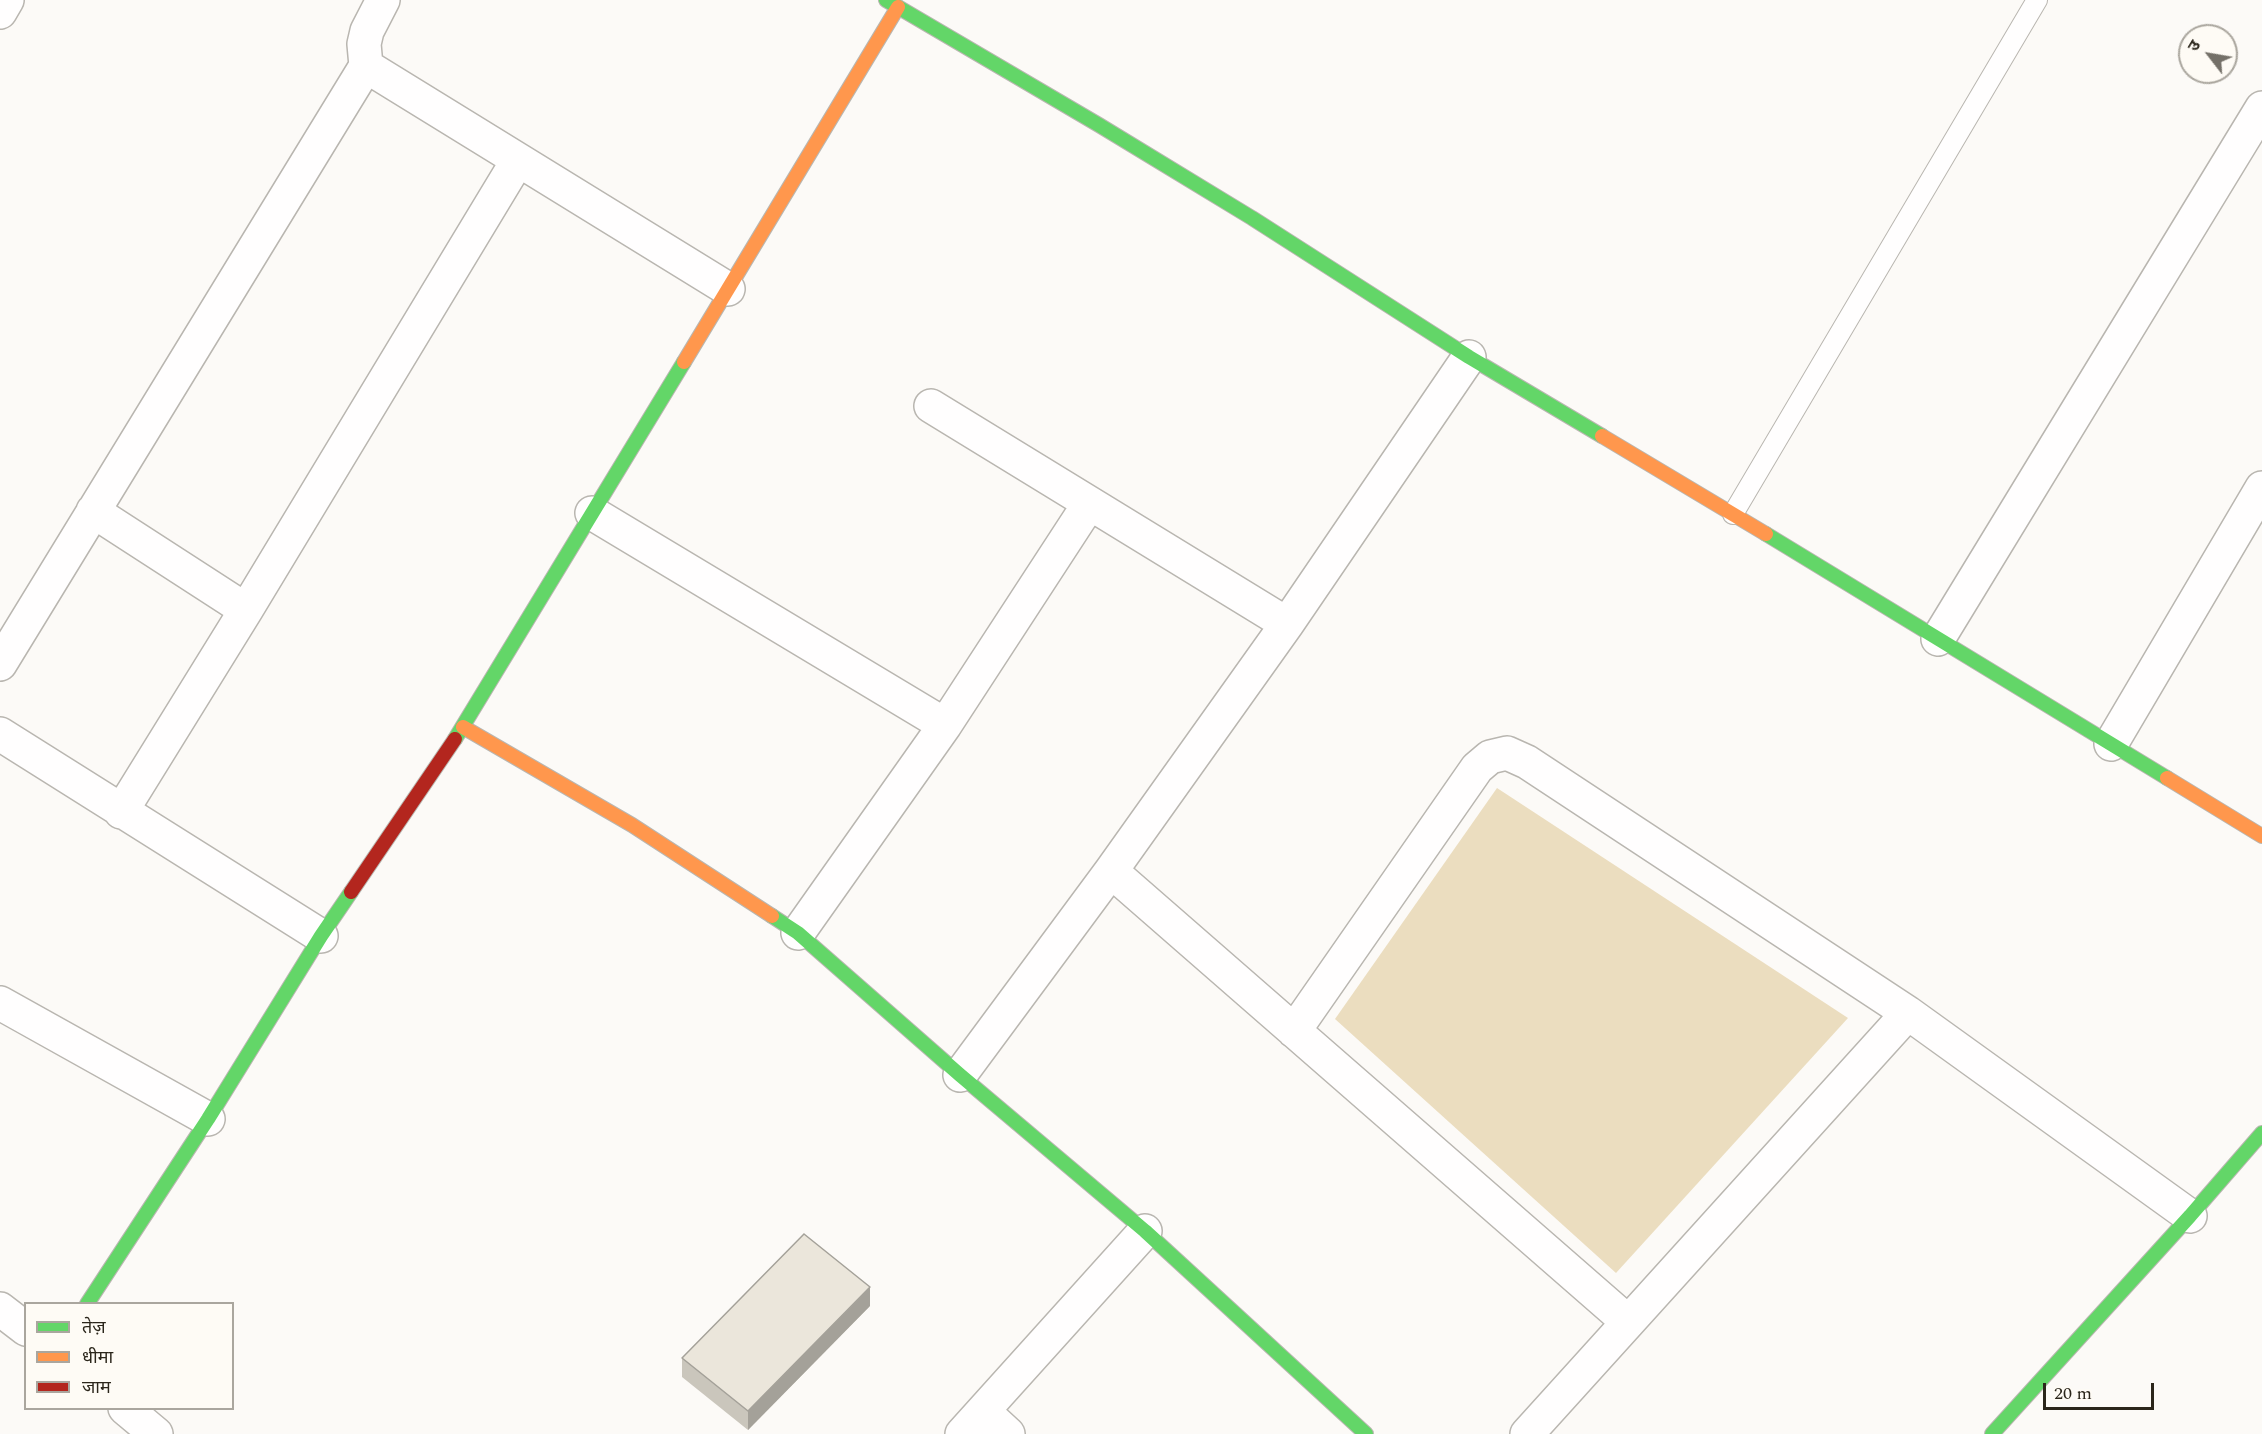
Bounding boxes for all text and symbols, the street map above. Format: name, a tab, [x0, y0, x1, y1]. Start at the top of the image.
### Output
north arrow	[2178, 24, 2238, 84]
text: उ	[2182, 36, 2207, 56]
legend	[24, 1302, 234, 1410]
text: तेज़	[82, 1314, 106, 1341]
text: धीमा	[82, 1344, 113, 1371]
scale bar	[2046, 1371, 2157, 1409]
text: जाम	[82, 1374, 111, 1401]
text: 20 m	[2054, 1380, 2092, 1407]

